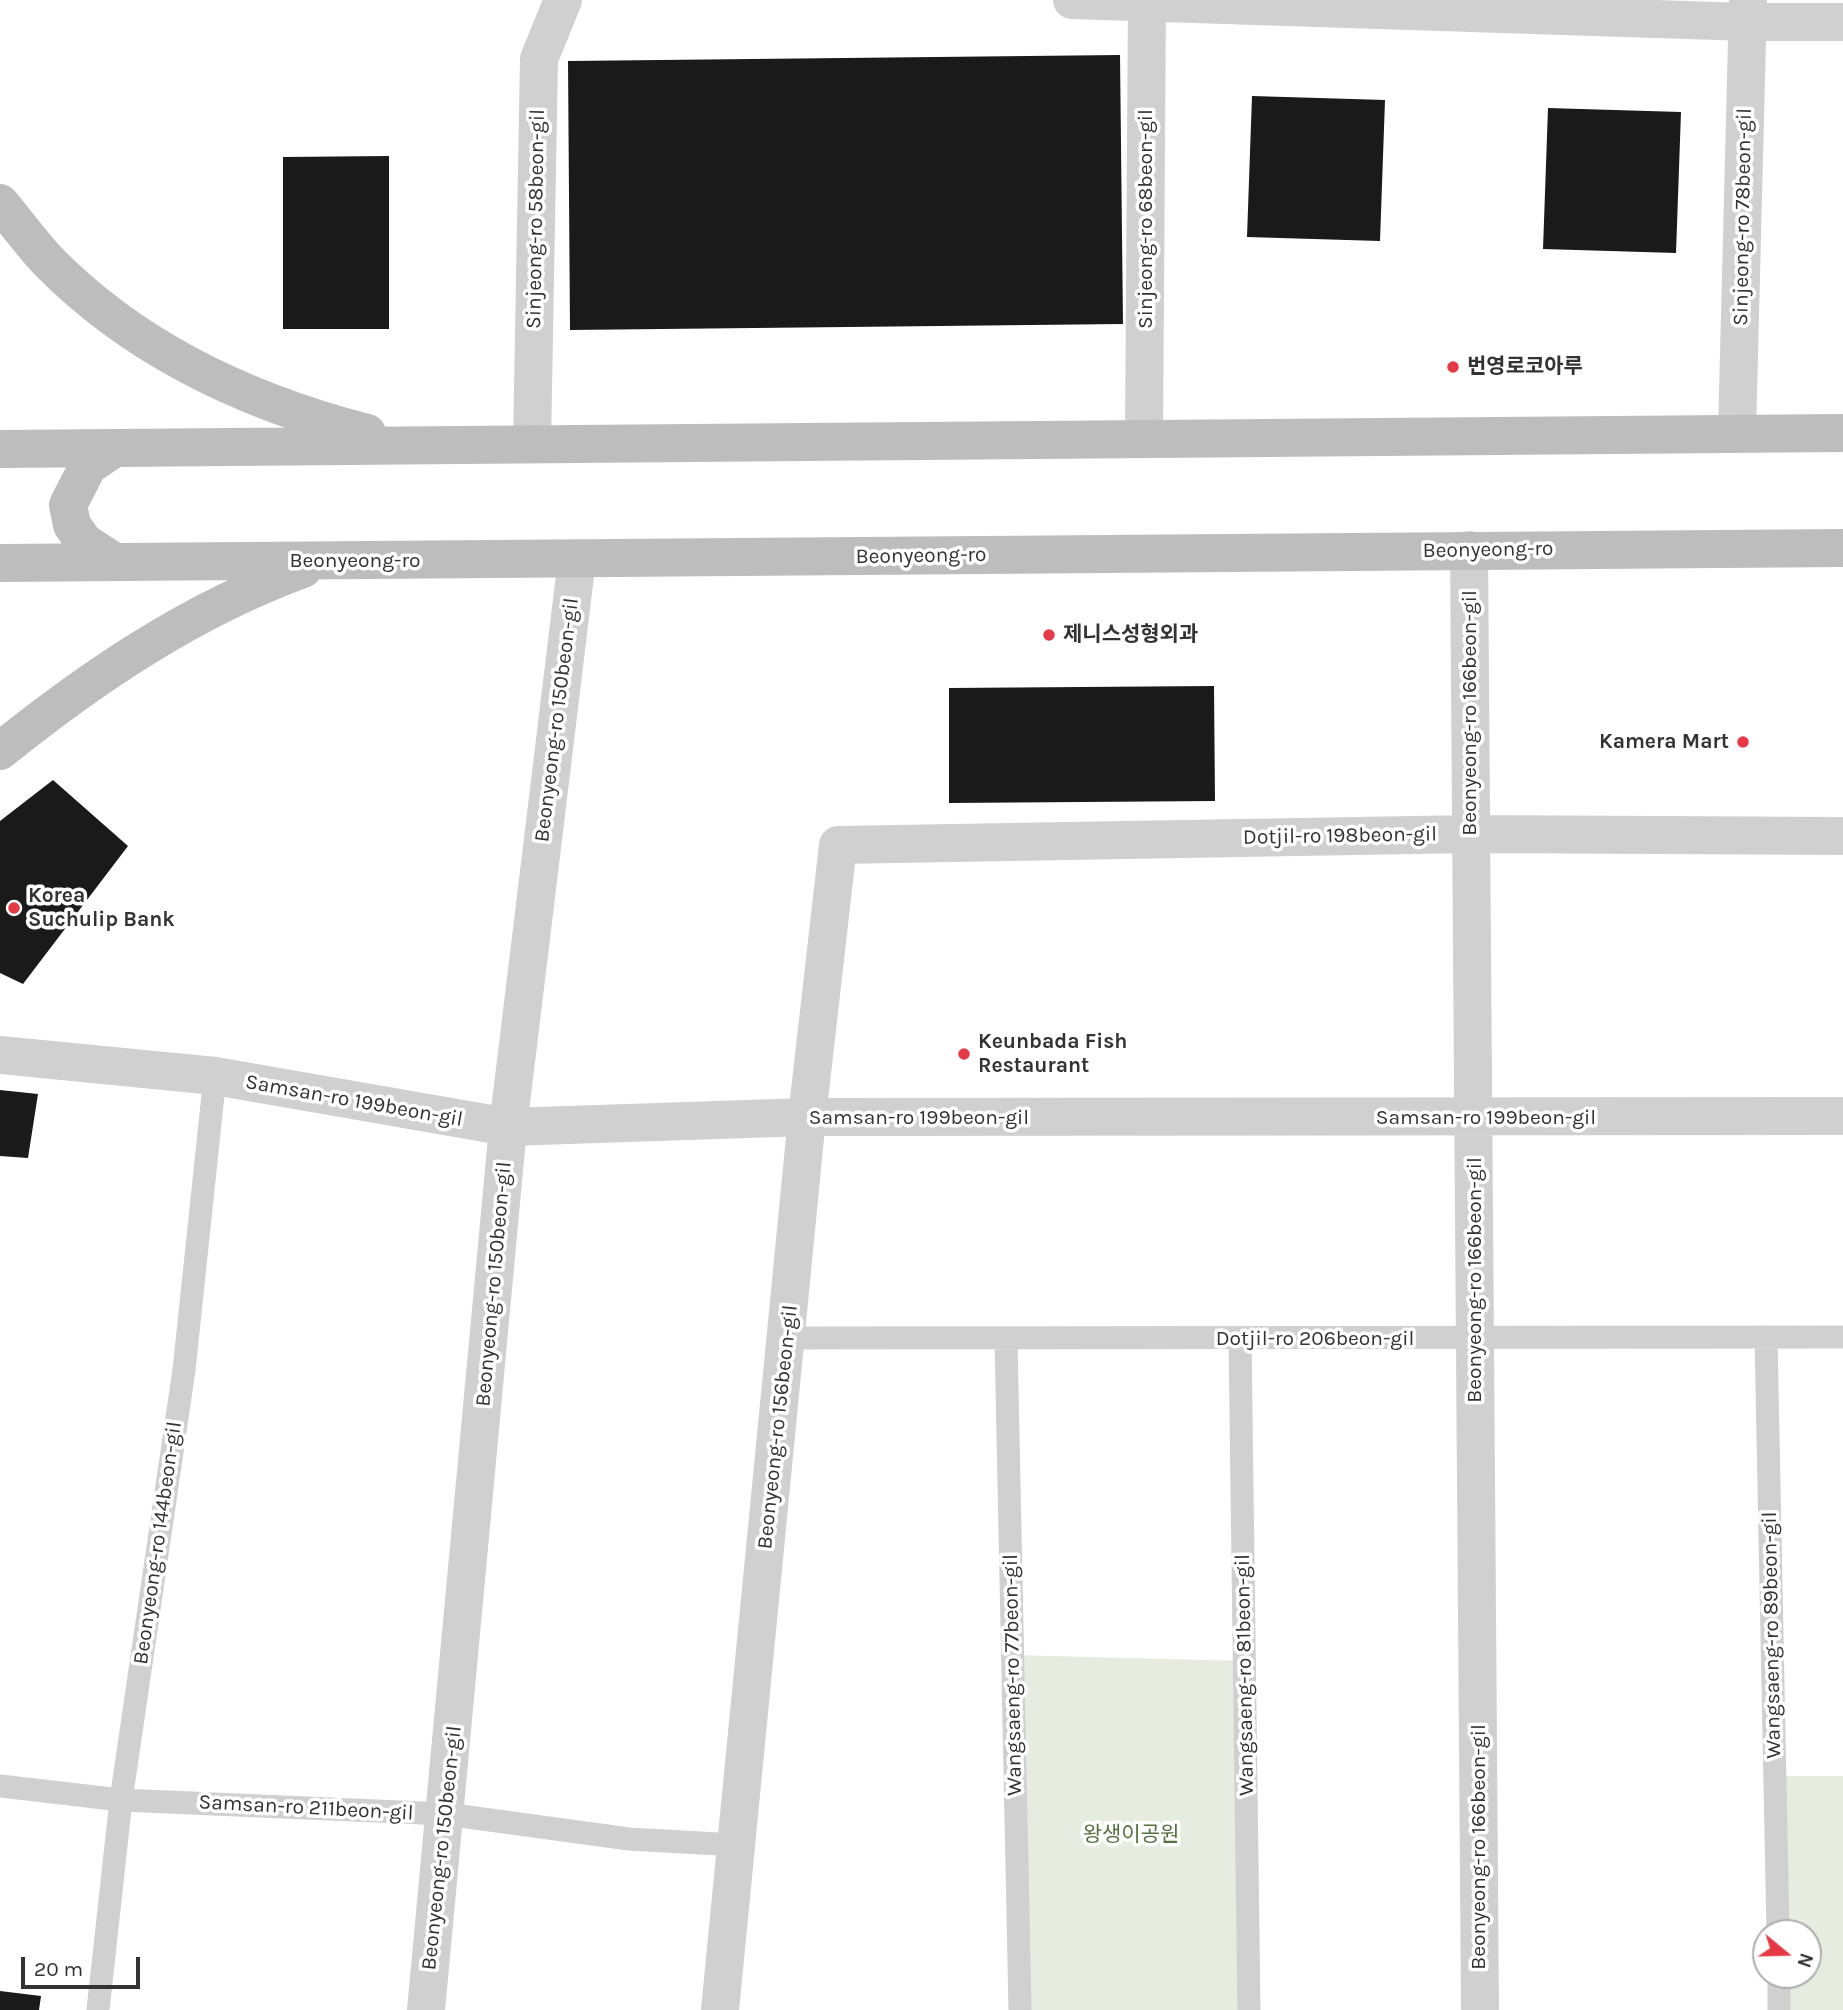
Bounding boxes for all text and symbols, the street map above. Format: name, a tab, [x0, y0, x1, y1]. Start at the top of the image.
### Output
street label: Sinjeong-ro 78beon-gil	[1729, 108, 1757, 326]
street label: Sinjeong-ro 58beon-gil	[521, 109, 551, 329]
street label: Sinjeong-ro 68beon-gil	[1133, 109, 1159, 329]
place label: 번영로코아루	[1467, 354, 1583, 380]
marker: 번영로코아루	[1445, 359, 1461, 375]
street label: Beonyeong-ro	[1422, 536, 1554, 564]
street label: Beonyeong-ro	[855, 542, 987, 570]
street label: Beonyeong-ro	[290, 548, 420, 574]
street label: Beonyeong-ro 166beon-gil	[1457, 590, 1483, 836]
street label: Beonyeong-ro 150beon-gil	[530, 596, 584, 844]
place label: 제니스성형외과	[1063, 622, 1198, 648]
marker: 제니스성형외과	[1041, 627, 1057, 643]
place label: Kamera Mart	[1599, 729, 1729, 755]
marker: Kamera Mart	[1735, 734, 1751, 750]
street label: Dotjil-ro 198beon-gil	[1243, 822, 1437, 850]
place label: Korea Suchulip Bank	[28, 883, 175, 933]
marker: Korea Suchulip Bank	[6, 900, 22, 916]
place label: Keunbada Fish Restaurant	[978, 1029, 1127, 1079]
marker: Keunbada Fish Restaurant	[956, 1046, 972, 1062]
street label: Samsan-ro 199beon-gil	[243, 1069, 465, 1133]
street label: Samsan-ro 199beon-gil	[809, 1105, 1029, 1131]
street label: Samsan-ro 199beon-gil	[1376, 1105, 1596, 1131]
street label: Beonyeong-ro 166beon-gil	[1462, 1157, 1488, 1403]
street label: Beonyeong-ro 150beon-gil	[471, 1160, 517, 1408]
street label: Beonyeong-ro 156beon-gil	[753, 1304, 803, 1550]
street label: Dotjil-ro 206beon-gil	[1216, 1326, 1414, 1352]
street label: Beonyeong-ro 144beon-gil	[128, 1420, 188, 1666]
street label: Wangsaeng-ro 89beon-gil	[1757, 1511, 1787, 1759]
street label: Wangsaeng-ro 77beon-gil	[998, 1554, 1028, 1796]
street label: Wangsaeng-ro 81beon-gil	[1230, 1554, 1260, 1796]
street label: Beonyeong-ro 150beon-gil	[417, 1724, 467, 1972]
street label: Beonyeong-ro 166beon-gil	[1466, 1724, 1492, 1970]
street label: Samsan-ro 211beon-gil	[198, 1790, 414, 1826]
park label: 왕생이공원	[1083, 1822, 1179, 1848]
north arrow	[1752, 1919, 1822, 1989]
scale bar	[24, 1944, 144, 1988]
text: N	[1792, 1950, 1818, 1970]
text: 20 m	[34, 1957, 83, 1981]

